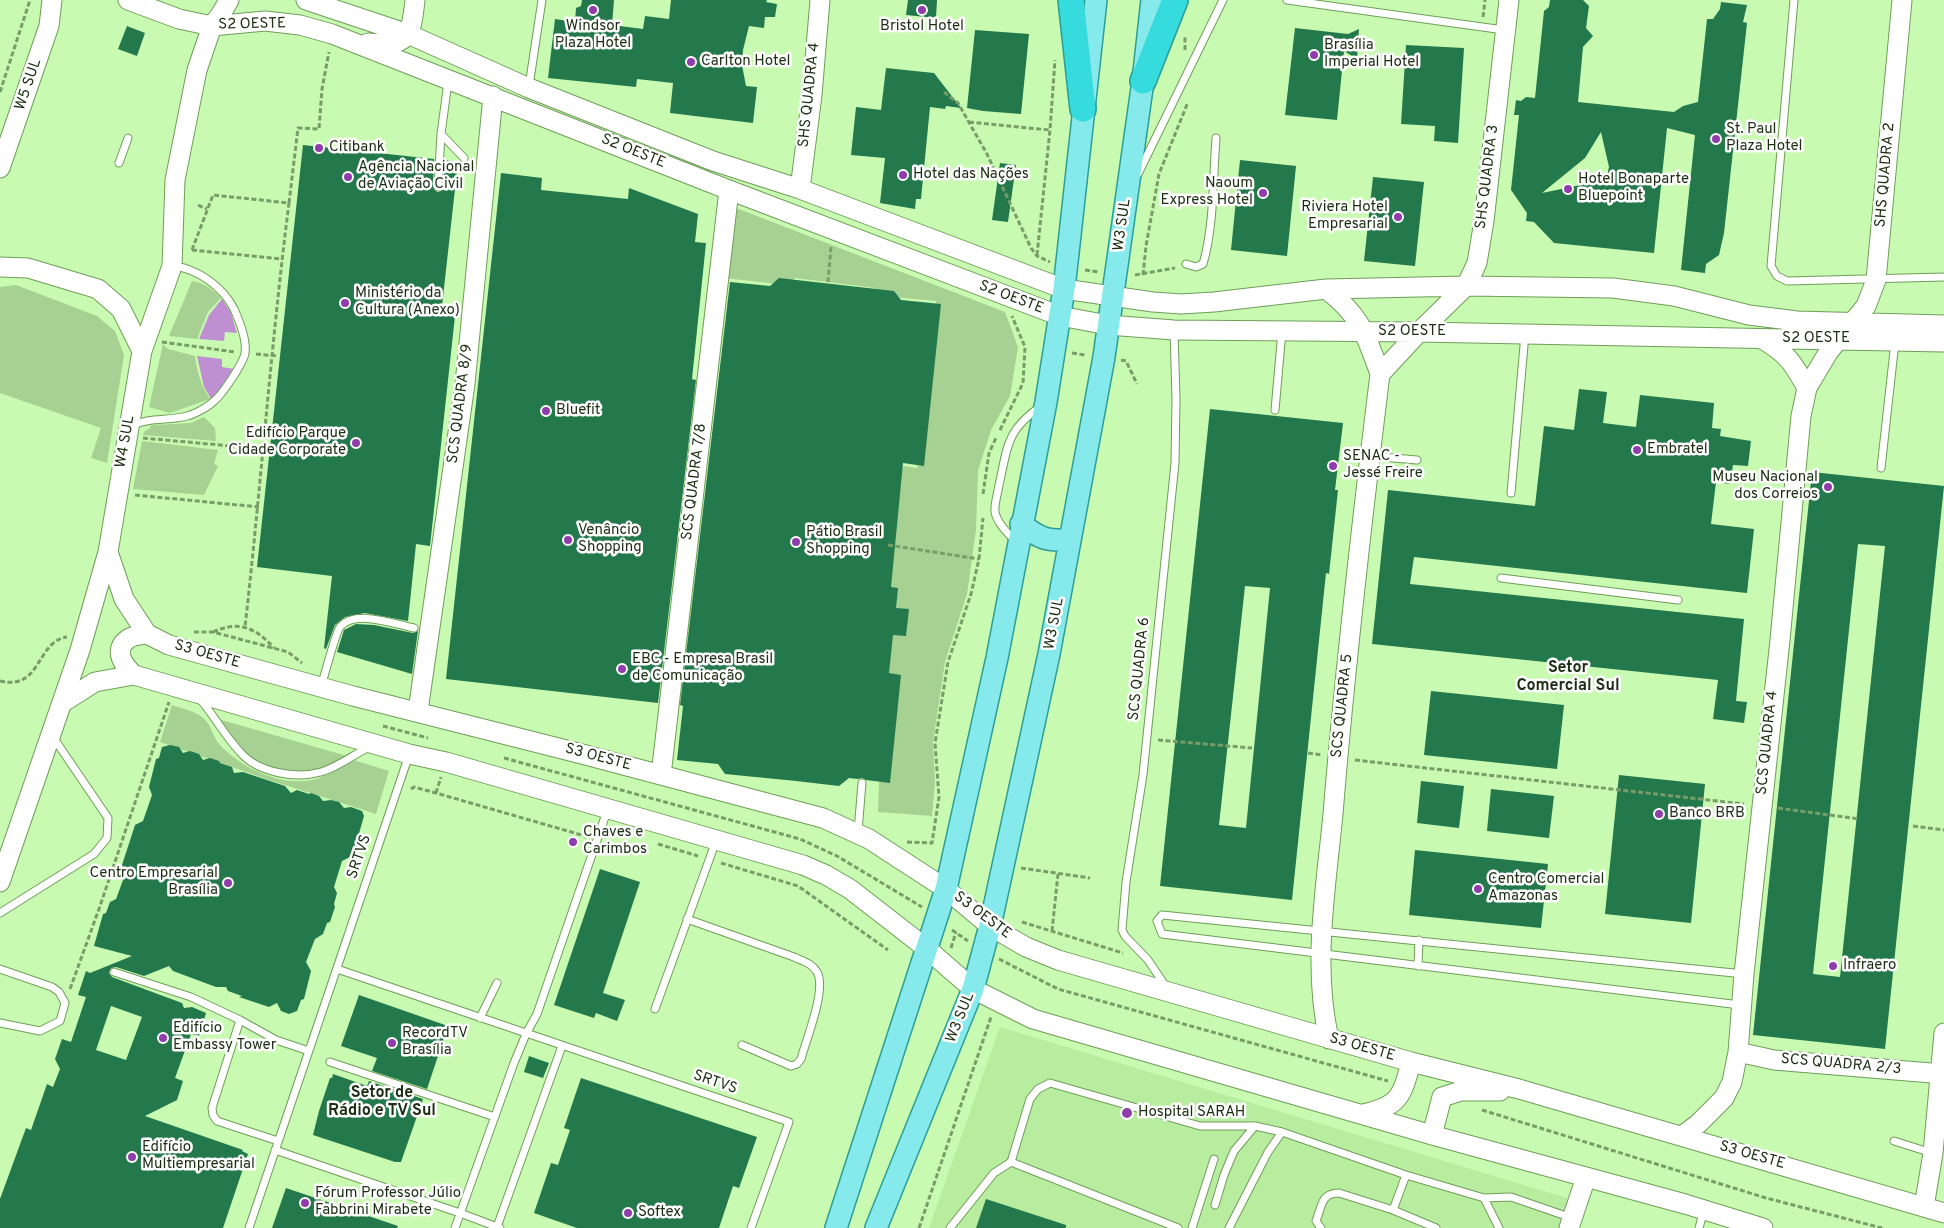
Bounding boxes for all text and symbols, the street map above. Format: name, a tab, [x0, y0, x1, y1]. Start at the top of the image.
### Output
marker: Windsor Plaza Hotel	[587, 4, 599, 16]
marker: Bristol Hotel	[916, 4, 928, 16]
street label: S2 OESTE	[218, 15, 286, 35]
place label: Windsor Plaza Hotel	[555, 18, 631, 53]
place label: Bristol Hotel	[880, 18, 964, 36]
place label: Brasília Imperial Hotel	[1324, 37, 1419, 72]
street label: SHS QUADRA 4	[796, 42, 824, 148]
marker: Brasília Imperial Hotel	[1308, 49, 1320, 61]
place label: Carlton Hotel	[701, 53, 791, 71]
marker: Carlton Hotel	[685, 56, 697, 68]
street label: W5 SUL	[12, 57, 46, 113]
place label: St. Paul Plaza Hotel	[1726, 121, 1803, 156]
street label: SHS QUADRA 2	[1872, 122, 1900, 228]
street label: SHS QUADRA 3	[1473, 124, 1503, 230]
street label: S2 OESTE	[598, 131, 668, 173]
marker: St. Paul Plaza Hotel	[1710, 133, 1722, 145]
place label: Citibank	[329, 139, 385, 157]
marker: Citibank	[313, 142, 325, 154]
place label: Agência Nacional de Aviação Civil	[358, 159, 474, 194]
place label: Hotel das Nações	[913, 166, 1029, 184]
marker: Hotel das Nações	[897, 169, 909, 181]
marker: Agência Nacional de Aviação Civil	[342, 171, 354, 183]
place label: Hotel Bonaparte Bluepoint	[1578, 171, 1689, 206]
place label: Naoum Express Hotel	[1161, 175, 1253, 210]
marker: Hotel Bonaparte Bluepoint	[1562, 183, 1574, 195]
marker: Naoum Express Hotel	[1257, 187, 1269, 199]
street label: W3 SUL	[1110, 198, 1136, 252]
place label: Riviera Hotel Empresarial	[1301, 199, 1388, 234]
marker: Riviera Hotel Empresarial	[1392, 211, 1404, 223]
street label: S2 OESTE	[976, 277, 1046, 319]
place label: Ministério da Cultura (Anexo)	[355, 285, 460, 320]
marker: Ministério da Cultura (Anexo)	[339, 297, 351, 309]
street label: S2 OESTE	[1378, 323, 1446, 341]
street label: S2 OESTE	[1782, 330, 1850, 348]
street label: SCS QUADRA 8/9	[445, 343, 477, 465]
place label: Bluefit	[556, 402, 600, 420]
marker: Bluefit	[540, 405, 552, 417]
street label: W4 SUL	[113, 415, 139, 469]
street label: SCS QUADRA 7/8	[679, 422, 711, 542]
place label: Edifício Parque Cidade Corporate	[228, 425, 346, 460]
marker: Edifício Parque Cidade Corporate	[350, 437, 362, 449]
place label: Embratel	[1647, 441, 1708, 459]
marker: Embratel	[1631, 444, 1643, 456]
place label: SENAC - Jessé Freire	[1343, 448, 1423, 483]
marker: SENAC - Jessé Freire	[1327, 460, 1339, 472]
place label: Museu Nacional dos Correios	[1712, 469, 1818, 504]
marker: Museu Nacional dos Correios	[1822, 481, 1834, 493]
place label: Venâncio Shopping	[578, 522, 642, 557]
place label: Pátio Brasil Shopping	[806, 524, 882, 559]
marker: Venâncio Shopping	[562, 534, 574, 546]
marker: Pátio Brasil Shopping	[790, 536, 802, 548]
street label: W3 SUL	[1041, 596, 1069, 652]
street label: SCS QUADRA 6	[1126, 616, 1154, 722]
street label: S3 OESTE	[172, 637, 242, 673]
place label: EBC - Empresa Brasil de Comunicação	[632, 651, 773, 686]
street label: SCS QUADRA 5	[1329, 653, 1357, 759]
district label: Setor Comercial Sul	[1516, 659, 1620, 697]
marker: EBC - Empresa Brasil de Comunicação	[616, 663, 628, 675]
street label: SCS QUADRA 4	[1754, 690, 1782, 796]
street label: S3 OESTE	[563, 741, 633, 775]
place label: Banco BRB	[1669, 805, 1745, 823]
marker: Banco BRB	[1653, 808, 1665, 820]
place label: Chaves e Carimbos	[583, 824, 647, 859]
street label: SRTVS	[344, 832, 376, 882]
marker: Chaves e Carimbos	[567, 836, 579, 848]
place label: Centro Empresarial Brasília	[89, 865, 218, 900]
place label: Centro Comercial Amazonas	[1488, 871, 1604, 906]
marker: Centro Empresarial Brasília	[222, 877, 234, 889]
marker: Centro Comercial Amazonas	[1472, 883, 1484, 895]
street label: S3 OESTE	[950, 888, 1014, 944]
place label: Infraero	[1843, 957, 1896, 975]
marker: Infraero	[1827, 960, 1839, 972]
street label: W3 SUL	[943, 990, 979, 1046]
place label: Edifício Embassy Tower	[173, 1020, 277, 1055]
place label: RecordTV Brasília	[402, 1025, 468, 1060]
street label: S3 OESTE	[1327, 1030, 1397, 1066]
marker: Edifício Embassy Tower	[157, 1032, 169, 1044]
marker: RecordTV Brasília	[386, 1037, 398, 1049]
street label: SCS QUADRA 2/3	[1780, 1051, 1902, 1079]
street label: SRTVS	[690, 1067, 740, 1099]
district label: Setor de Rádio e TV Sul	[328, 1084, 436, 1122]
place label: Hospital SARAH	[1138, 1104, 1245, 1122]
marker: Hospital SARAH	[1120, 1106, 1134, 1120]
street label: S3 OESTE	[1717, 1138, 1787, 1174]
place label: Edifício Multiempresarial	[142, 1139, 255, 1174]
marker: Edifício Multiempresarial	[126, 1151, 138, 1163]
place label: Fórum Professor Júlio Fabbrini Mirabete	[315, 1185, 461, 1220]
marker: Fórum Professor Júlio Fabbrini Mirabete	[299, 1197, 311, 1209]
place label: Softex	[638, 1204, 681, 1222]
marker: Softex	[622, 1207, 634, 1219]

